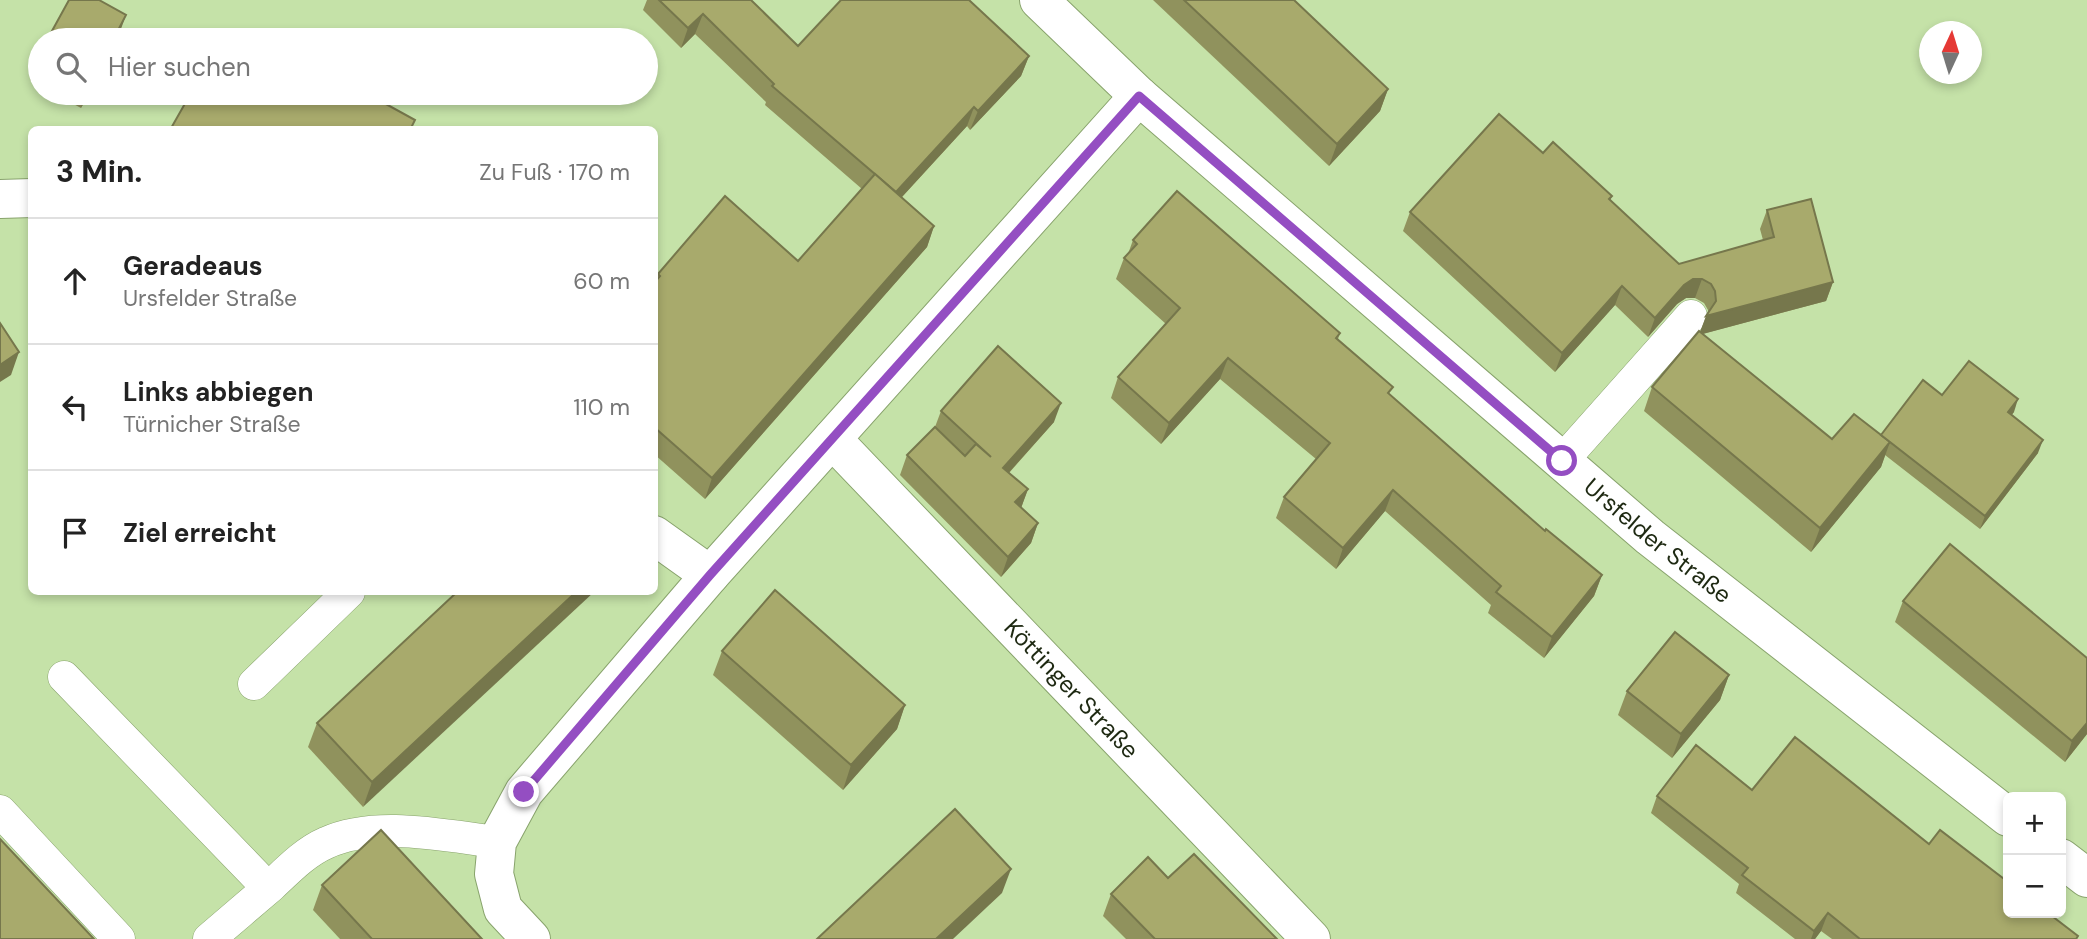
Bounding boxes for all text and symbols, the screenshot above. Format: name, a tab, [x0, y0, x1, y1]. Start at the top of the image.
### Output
north arrow	[1919, 21, 1982, 84]
search box	[28, 28, 658, 105]
icon: search	[52, 48, 90, 86]
text: Hier suchen	[108, 50, 251, 84]
text: 3 Min.	[56, 152, 142, 191]
text: Zu Fuß · 170 m	[479, 157, 630, 187]
text: Geradeaus	[123, 249, 263, 283]
icon: ahead	[56, 262, 94, 300]
text: 60 m	[573, 266, 630, 296]
text: Ursfelder Straße	[123, 283, 297, 313]
text: Links abbiegen	[123, 375, 313, 409]
icon: left	[56, 388, 94, 426]
text: 110 m	[573, 392, 630, 422]
text: Türnicher Straße	[123, 409, 301, 439]
route start	[1546, 445, 1577, 476]
street label: Ursfelder Straße	[1578, 471, 1738, 610]
icon: arrive	[56, 514, 94, 552]
text: Ziel erreicht	[123, 516, 276, 550]
street label: Köttinger Straße	[998, 612, 1146, 765]
route end	[508, 776, 539, 807]
map controls	[2003, 792, 2066, 918]
button: +	[2003, 792, 2066, 855]
button: −	[2003, 855, 2066, 918]

